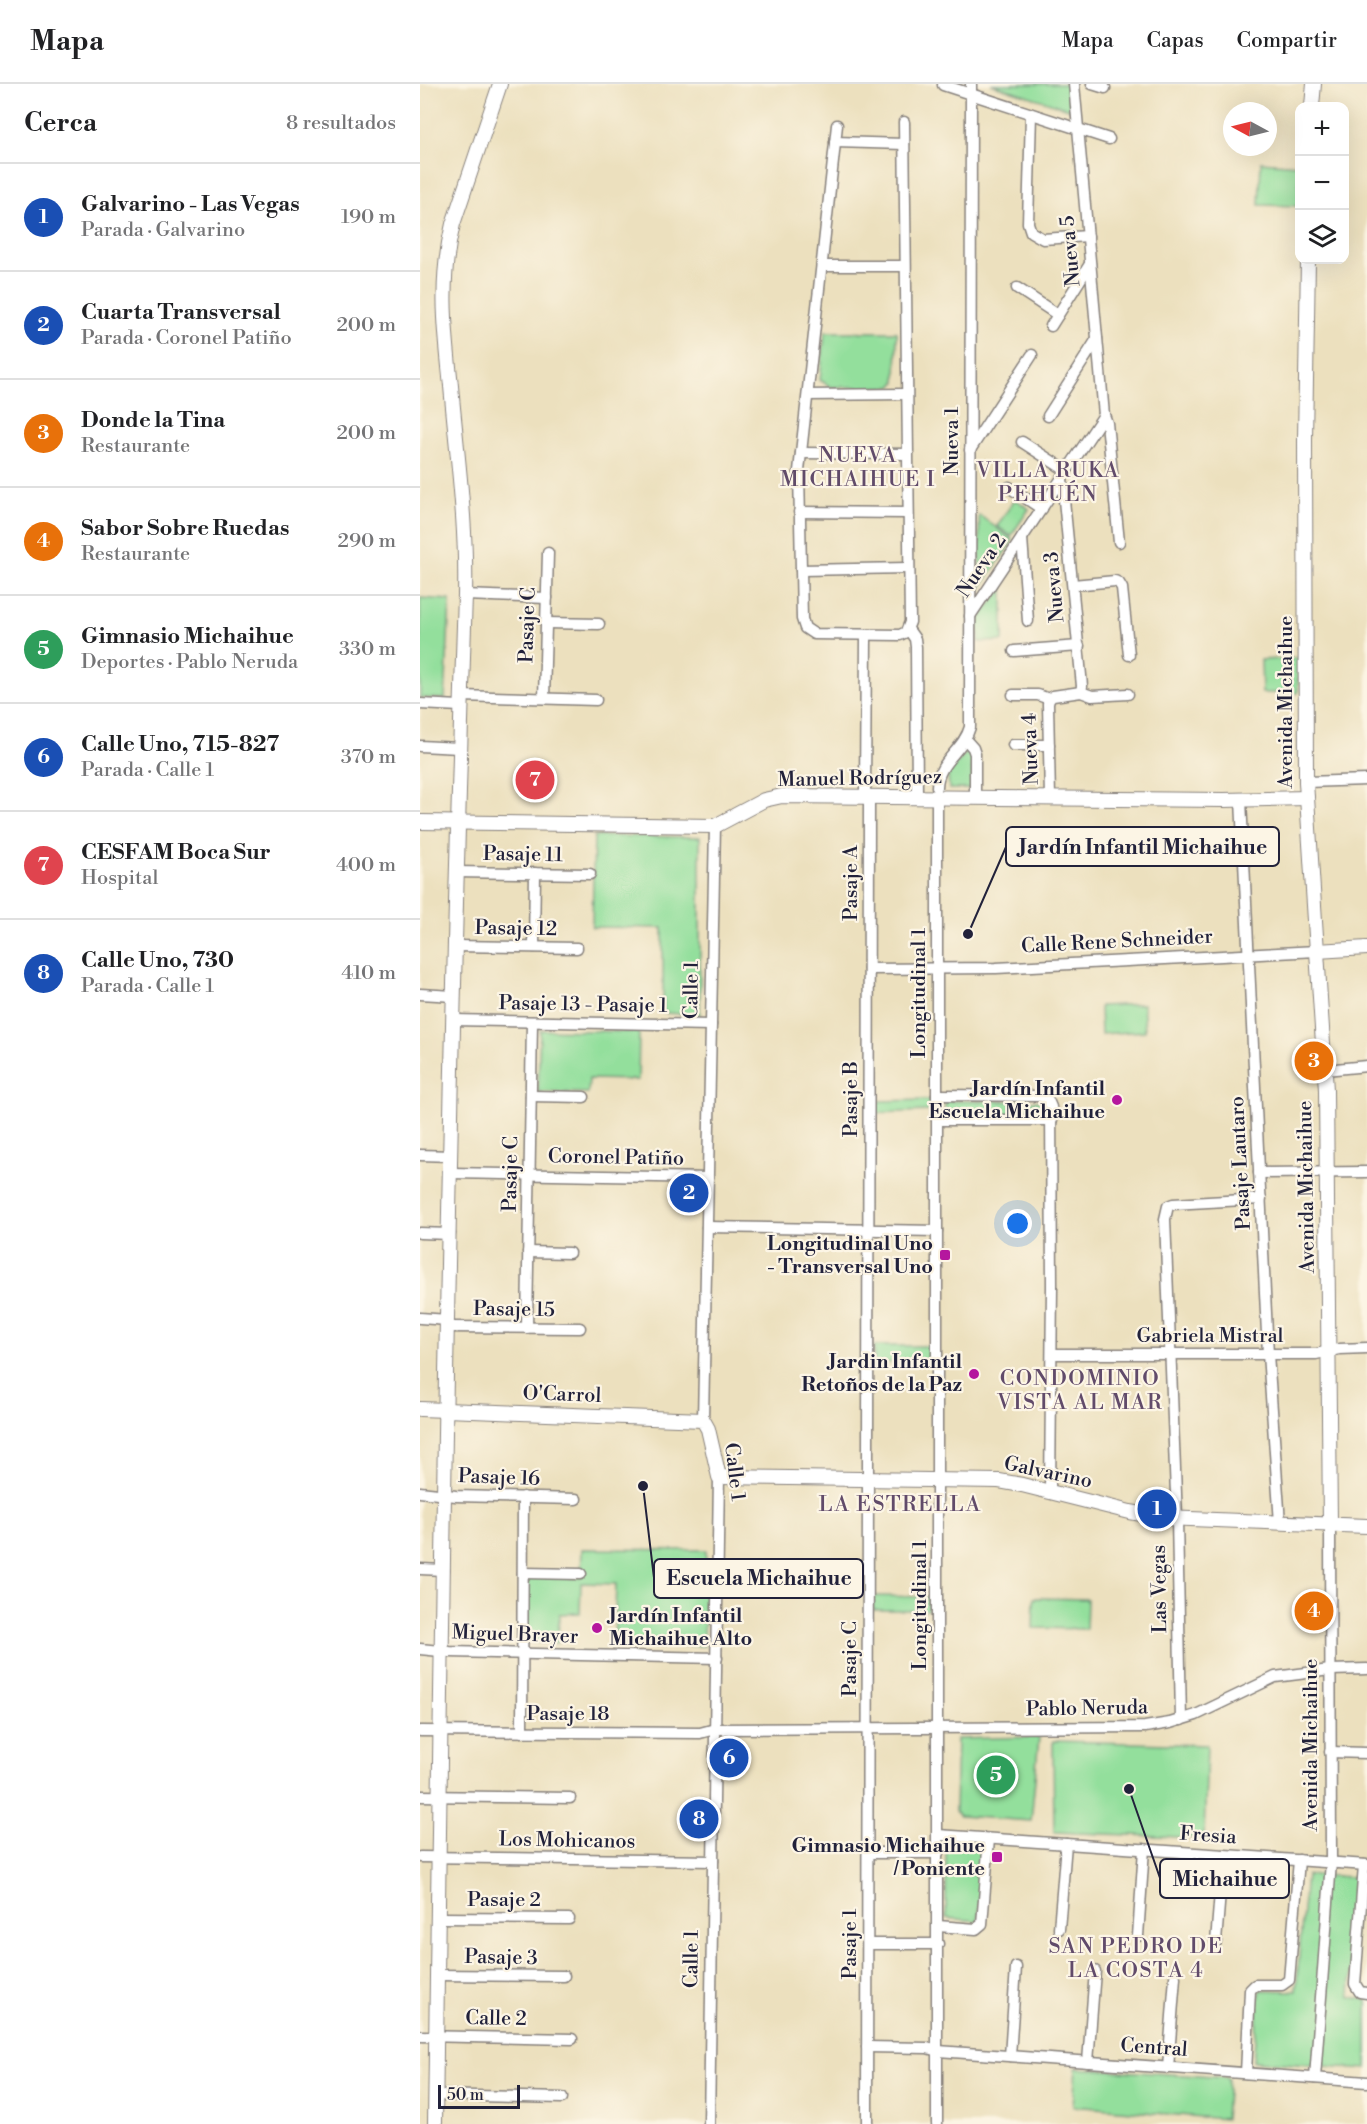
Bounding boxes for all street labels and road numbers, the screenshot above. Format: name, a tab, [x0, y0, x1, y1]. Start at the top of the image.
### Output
street label: Nueva 5	[1055, 214, 1087, 288]
street label: Nueva 1	[940, 406, 965, 475]
street label: Nueva 2	[952, 529, 1012, 603]
street label: Nueva 3	[1039, 550, 1071, 624]
street label: Pasaje C	[514, 587, 542, 663]
street label: Avenida Michaihue	[1274, 616, 1299, 789]
street label: Nueva 4	[1017, 712, 1045, 785]
street label: Manuel Rodríguez	[777, 765, 943, 793]
street label: Pasaje 11	[483, 842, 564, 868]
street label: Pasaje A	[839, 844, 864, 921]
street label: Pasaje 12	[474, 916, 558, 942]
street label: Calle Rene Schneider	[1021, 924, 1214, 960]
street label: Longitudinal 1	[907, 927, 932, 1058]
street label: Calle 1	[679, 960, 705, 1019]
street label: Pasaje 13 - Pasaje 1	[498, 991, 668, 1019]
street label: Pasaje B	[839, 1061, 864, 1137]
street label: Pasaje Lautaro	[1225, 1095, 1257, 1231]
street label: Avenida Michaihue	[1293, 1100, 1321, 1275]
street label: Pasaje C	[498, 1136, 524, 1212]
street label: Coronel Patiño	[548, 1144, 684, 1172]
street label: Pasaje 15	[473, 1297, 555, 1323]
street label: Gabriela Mistral	[1136, 1324, 1284, 1349]
street label: O'Carrol	[522, 1381, 602, 1409]
street label: Calle 1	[718, 1441, 750, 1503]
street label: Galvarino	[1002, 1451, 1094, 1495]
street label: Pasaje 16	[457, 1464, 541, 1492]
street label: Longitudinal 1	[908, 1539, 933, 1670]
street label: Las Vegas	[1147, 1545, 1173, 1633]
street label: Miguel Brayer	[451, 1620, 579, 1650]
street label: Pasaje C	[838, 1621, 863, 1697]
street label: Avenida Michaihue	[1299, 1659, 1324, 1832]
street label: Pablo Neruda	[1026, 1695, 1149, 1723]
street label: Pasaje 18	[527, 1702, 609, 1727]
street label: Fresia	[1179, 1822, 1238, 1851]
street label: Los Mohicanos	[498, 1827, 636, 1855]
street label: Pasaje 2	[467, 1888, 541, 1913]
street label: Pasaje 1	[838, 1908, 863, 1979]
street label: Calle 1	[679, 1929, 705, 1988]
street label: Pasaje 3	[464, 1945, 538, 1971]
street label: Calle 2	[465, 2006, 527, 2032]
street label: Central	[1119, 2033, 1189, 2063]

